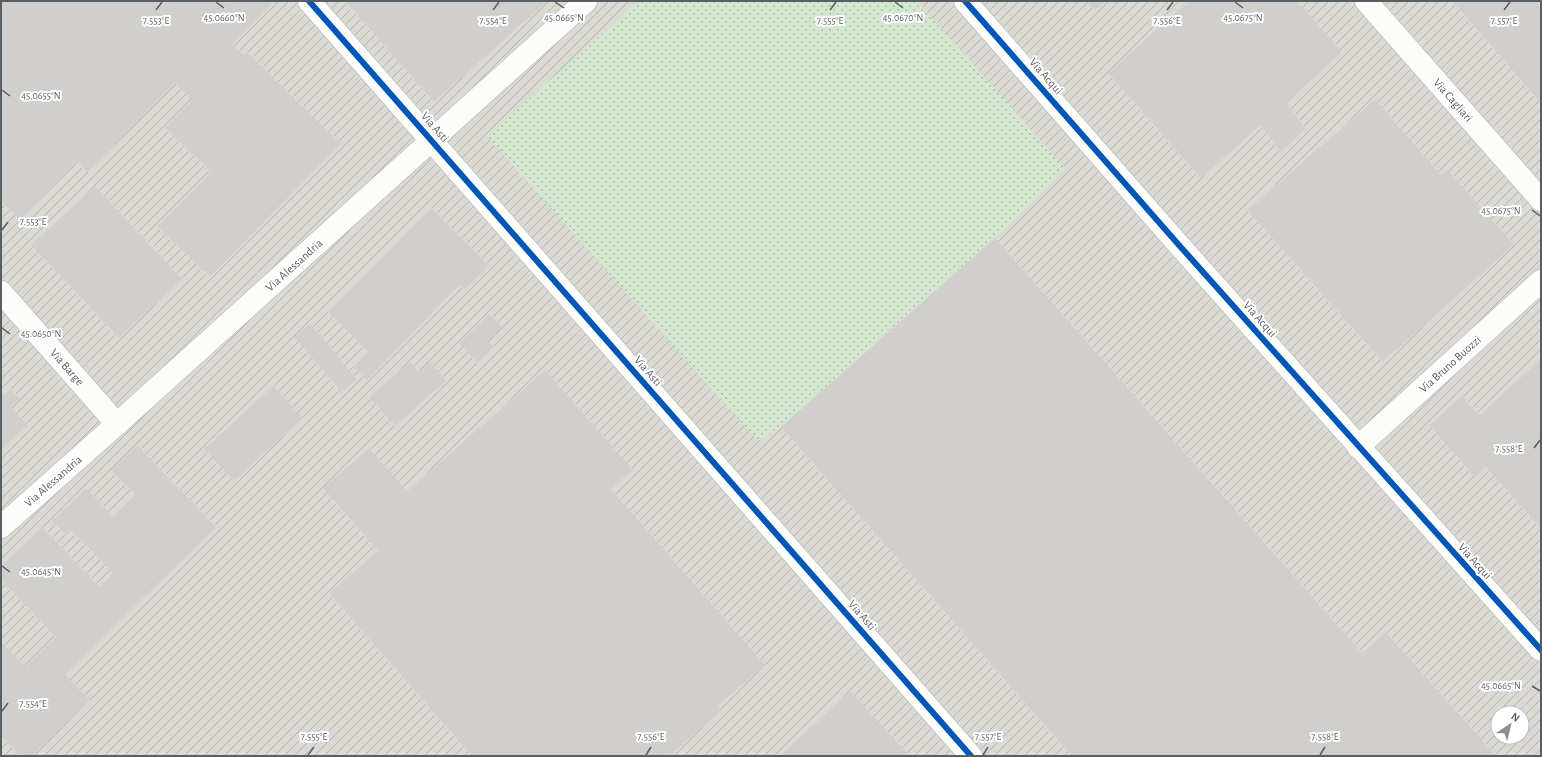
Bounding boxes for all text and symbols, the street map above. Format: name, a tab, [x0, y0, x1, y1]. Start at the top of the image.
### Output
text: 45.0660°N	[204, 13, 245, 23]
text: 45.0665°N	[544, 13, 584, 23]
text: 45.0670°N	[883, 13, 923, 23]
text: 45.0675°N	[1223, 13, 1263, 23]
text: 7.553°E	[143, 16, 170, 26]
text: 7.554°E	[479, 16, 507, 26]
text: 7.555°E	[817, 16, 844, 26]
text: 7.556°E	[1153, 16, 1181, 26]
text: 7.557°E	[1491, 16, 1518, 26]
street label: Via Acqui	[1027, 56, 1065, 96]
street label: Via Cagliari	[1431, 76, 1475, 124]
text: 45.0655°N	[21, 91, 61, 101]
street label: Via Asti	[419, 110, 451, 144]
text: 45.0675°N	[1481, 206, 1521, 216]
text: 7.553°E	[20, 217, 47, 227]
street label: Via Alessandria	[263, 236, 325, 293]
street label: Via Acqui	[1241, 299, 1279, 339]
text: 45.0650°N	[21, 329, 61, 339]
street label: Via Bruno Buozzi	[1417, 333, 1483, 395]
street label: Via Barge	[48, 346, 86, 388]
street label: Via Asti	[632, 354, 664, 388]
text: 7.558°E	[1495, 444, 1523, 454]
street label: Via Alessandria	[22, 453, 84, 509]
street label: Via Acqui	[1456, 541, 1494, 581]
text: 45.0645°N	[21, 567, 61, 577]
street label: Via Asti	[846, 598, 878, 632]
text: 45.0665°N	[1481, 681, 1521, 691]
text: 7.554°E	[19, 699, 47, 709]
north arrow	[1490, 705, 1530, 745]
text: N	[1509, 711, 1522, 724]
text: 7.555°E	[301, 732, 328, 742]
text: 7.556°E	[637, 732, 665, 742]
text: 7.557°E	[975, 732, 1002, 742]
text: 7.558°E	[1311, 732, 1339, 742]

